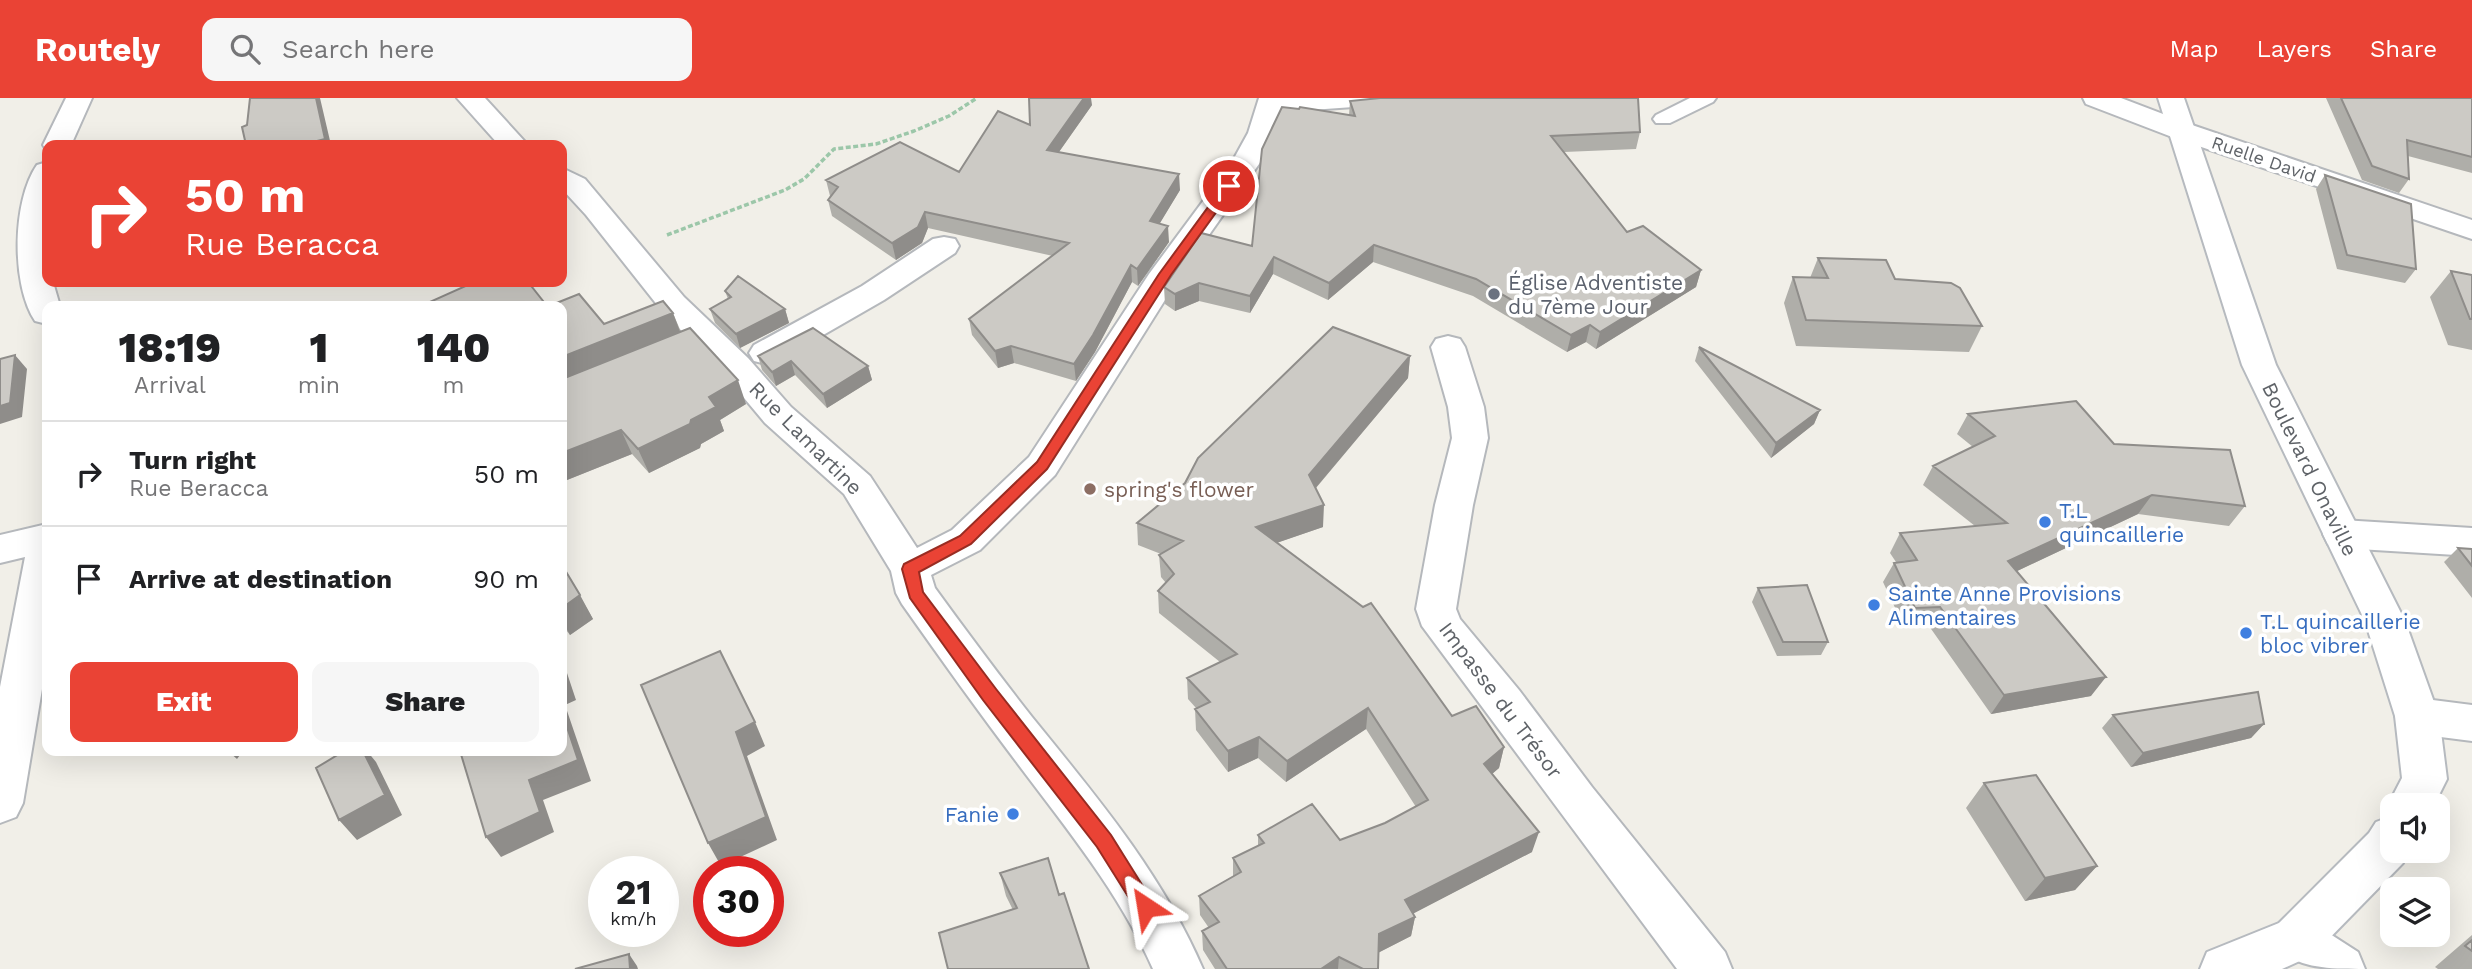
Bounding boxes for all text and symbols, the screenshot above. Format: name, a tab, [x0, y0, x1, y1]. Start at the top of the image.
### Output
search box	[202, 18, 692, 81]
text: Routely	[35, 30, 160, 69]
icon: search	[226, 30, 264, 68]
text: Search here	[282, 34, 434, 64]
text: Map	[2170, 35, 2218, 63]
text: Layers	[2256, 35, 2332, 63]
text: Share	[2370, 35, 2437, 63]
street label: Ruelle David	[2209, 131, 2319, 187]
pin	[1199, 156, 1259, 216]
text: 50 m	[185, 166, 305, 224]
icon: arrive	[1210, 167, 1248, 205]
icon: right	[70, 168, 161, 259]
text: Rue Beracca	[185, 225, 379, 263]
place label: Église Adventiste du 7ème Jour	[1508, 270, 1683, 319]
marker: Église Adventiste du 7ème Jour	[1486, 286, 1502, 302]
text: 18:19	[119, 323, 221, 372]
text: 1	[310, 323, 328, 372]
text: 140	[417, 323, 490, 372]
text: Arrival	[134, 372, 206, 399]
text: min	[298, 372, 340, 399]
text: m	[443, 372, 464, 399]
street label: Rue Lamartine	[744, 376, 868, 500]
street label: Boulevard Onaville	[2257, 378, 2363, 560]
text: Turn right	[129, 445, 256, 475]
icon: right	[70, 455, 108, 493]
text: 50 m	[474, 459, 539, 489]
text: Rue Beracca	[129, 475, 269, 502]
place label: spring's flower	[1104, 477, 1255, 502]
marker: spring's flower	[1082, 481, 1098, 497]
place label: T.L quincaillerie	[2059, 498, 2184, 547]
marker: T.L quincaillerie	[2037, 514, 2053, 530]
icon: arrive	[70, 560, 108, 598]
text: Arrive at destination	[129, 564, 392, 594]
text: 90 m	[473, 564, 539, 594]
place label: Sainte Anne Provisions Alimentaires	[1888, 581, 2121, 630]
marker: Sainte Anne Provisions Alimentaires	[1866, 597, 1882, 613]
place label: T.L quincaillerie bloc vibrer	[2260, 609, 2421, 658]
street label: Impasse du Trésor	[1434, 617, 1568, 783]
marker: T.L quincaillerie bloc vibrer	[2238, 625, 2254, 641]
button: Exit	[70, 662, 298, 742]
button: Share	[312, 662, 539, 742]
map controls	[2380, 793, 2450, 947]
button: sound	[2380, 793, 2450, 863]
place label: Fanie	[945, 802, 999, 827]
marker: Fanie	[1005, 806, 1021, 822]
speed limit sign: 30	[693, 856, 784, 947]
position arrow	[1109, 870, 1183, 944]
text: 21	[616, 871, 651, 913]
button: layers	[2380, 877, 2450, 947]
text: km/h	[610, 908, 657, 929]

